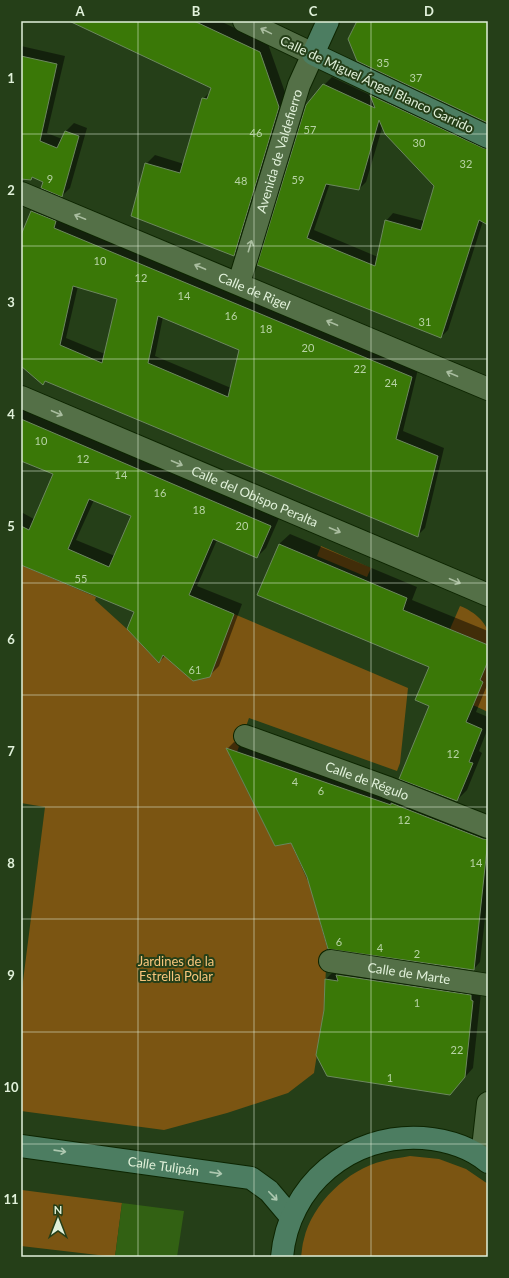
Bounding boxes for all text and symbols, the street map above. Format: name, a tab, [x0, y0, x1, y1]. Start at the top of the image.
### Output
text: A	[74, 3, 85, 19]
text: B	[192, 3, 201, 19]
text: C	[309, 3, 318, 19]
text: D	[424, 3, 434, 19]
one-way arrow	[260, 27, 272, 34]
street label: Calle de Miguel Ángel Blanco Garrido	[278, 32, 476, 136]
house number: 35	[377, 56, 389, 69]
text: 1	[7, 70, 15, 86]
house number: 37	[410, 71, 422, 84]
street label: Avenida de Valdefierro	[253, 87, 305, 215]
house number: 57	[304, 123, 316, 136]
house number: 46	[250, 126, 262, 139]
house number: 30	[413, 136, 426, 149]
house number: 32	[460, 157, 472, 170]
house number: 9	[47, 172, 53, 185]
house number: 59	[292, 173, 304, 186]
house number: 48	[235, 174, 247, 187]
text: 2	[7, 182, 15, 198]
one-way arrow	[74, 213, 86, 220]
one-way arrow	[247, 240, 254, 253]
house number: 10	[94, 254, 107, 267]
one-way arrow	[194, 263, 206, 270]
street label: Calle de Rigel	[216, 269, 293, 313]
house number: 12	[135, 271, 147, 284]
house number: 14	[178, 289, 191, 302]
text: 3	[7, 294, 15, 310]
house number: 16	[225, 309, 237, 322]
house number: 31	[419, 315, 431, 328]
one-way arrow	[327, 319, 339, 326]
house number: 18	[260, 322, 272, 335]
house number: 20	[302, 341, 315, 354]
house number: 22	[354, 362, 366, 375]
one-way arrow	[447, 369, 459, 377]
house number: 24	[385, 376, 398, 389]
text: 4	[7, 406, 15, 422]
one-way arrow	[50, 409, 62, 417]
house number: 10	[35, 434, 48, 447]
house number: 12	[77, 452, 89, 465]
one-way arrow	[170, 460, 182, 468]
street label: Calle del Obispo Peralta	[189, 462, 321, 530]
house number: 14	[115, 468, 128, 481]
house number: 16	[154, 486, 166, 499]
house number: 18	[193, 503, 205, 516]
text: 5	[7, 518, 15, 534]
house number: 20	[236, 519, 249, 532]
one-way arrow	[329, 527, 341, 535]
house number: 55	[75, 572, 87, 585]
one-way arrow	[448, 578, 460, 585]
text: 6	[7, 631, 15, 647]
house number: 61	[189, 663, 201, 676]
text: 7	[7, 743, 15, 759]
house number: 12	[447, 747, 459, 760]
street label: Calle de Régulo	[323, 758, 411, 803]
house number: 4	[292, 775, 299, 788]
house number: 6	[318, 784, 324, 797]
house number: 12	[398, 813, 410, 826]
text: 8	[7, 855, 15, 871]
house number: 14	[470, 856, 483, 869]
house number: 6	[336, 935, 342, 948]
house number: 4	[377, 941, 384, 954]
house number: 2	[414, 947, 420, 960]
park label: Jardines de la Estrella Polar	[138, 953, 214, 984]
street label: Calle de Marte	[367, 959, 452, 987]
text: 9	[7, 967, 15, 983]
house number: 1	[414, 996, 420, 1009]
house number: 22	[451, 1043, 463, 1056]
house number: 1	[387, 1071, 393, 1084]
text: 10	[3, 1079, 19, 1095]
one-way arrow	[53, 1147, 66, 1155]
street label: Calle Tulipán	[127, 1153, 200, 1179]
one-way arrow	[209, 1169, 222, 1177]
text: 11	[3, 1191, 19, 1207]
one-way arrow	[268, 1191, 278, 1201]
north arrow	[38, 1200, 78, 1240]
text: N	[54, 1203, 62, 1216]

